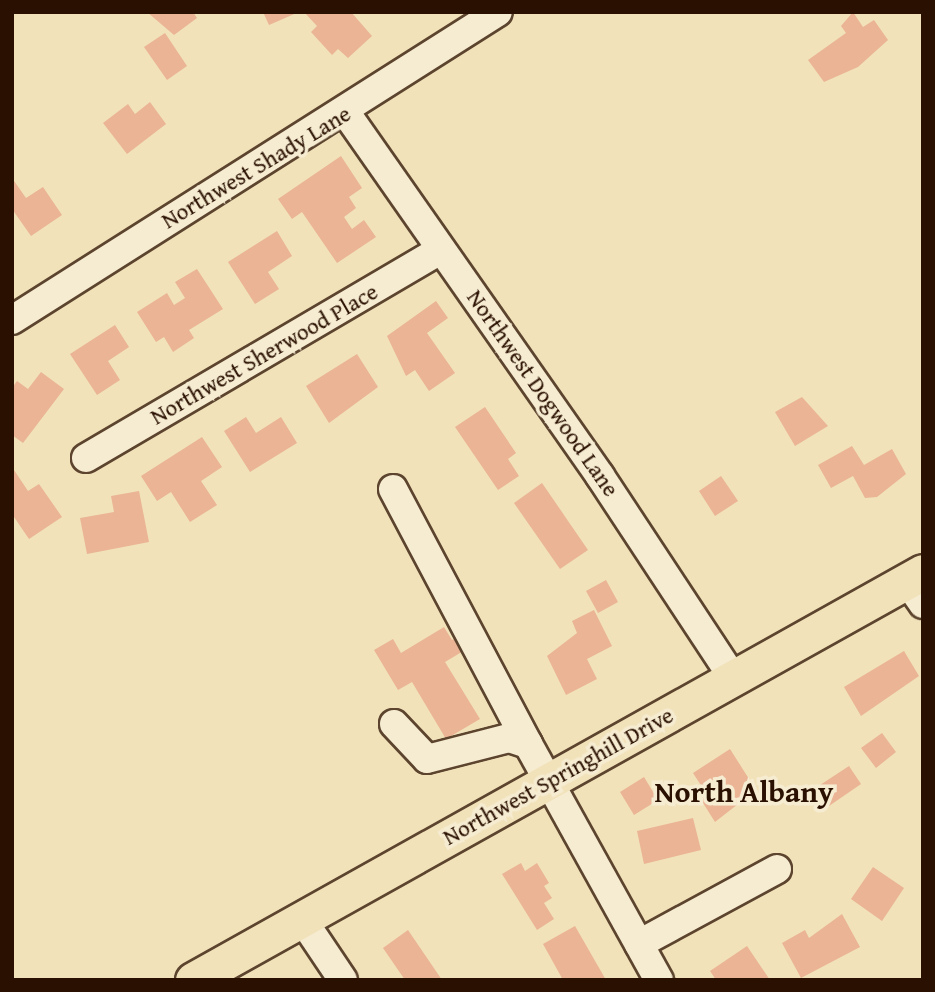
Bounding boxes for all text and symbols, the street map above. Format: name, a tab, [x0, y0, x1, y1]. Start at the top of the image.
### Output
street label: Northwest Shady Lane	[156, 100, 356, 234]
street label: Northwest Sherwood Place	[145, 278, 383, 430]
street label: Northwest Dogwood Lane	[461, 284, 625, 502]
street label: Northwest Springhill Drive	[438, 701, 678, 851]
district label: North Albany	[655, 773, 833, 809]

